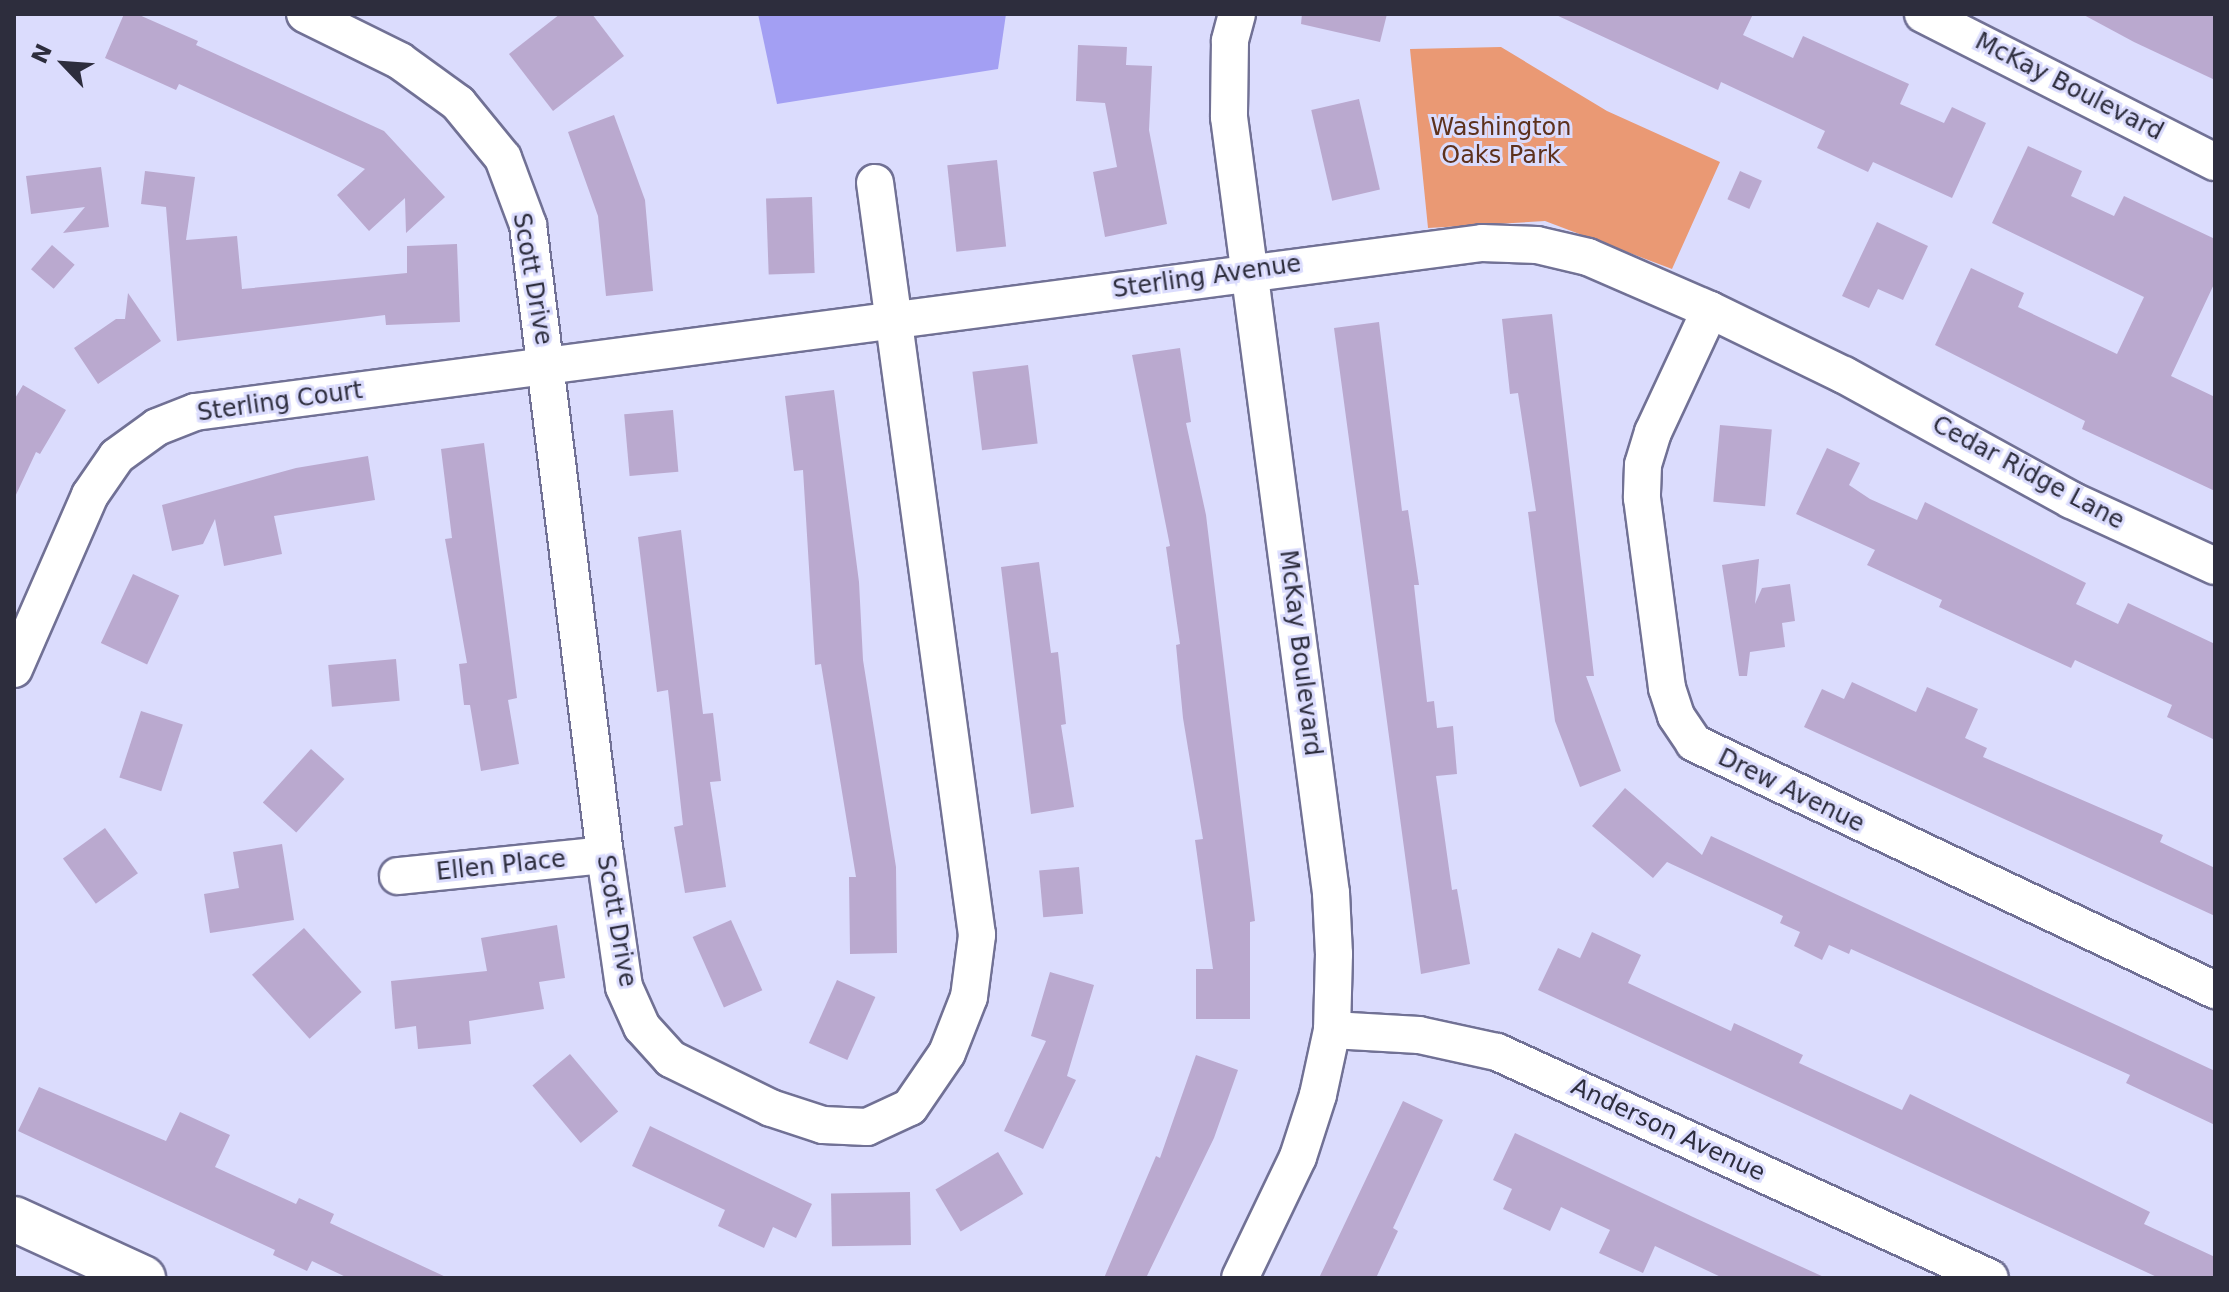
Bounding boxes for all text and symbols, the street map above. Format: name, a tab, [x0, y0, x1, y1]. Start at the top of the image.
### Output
north arrow	[24, 24, 104, 104]
street label: McKay Boulevard	[1970, 27, 2168, 147]
text: N	[27, 40, 57, 67]
park label: Washington Oaks Park	[1430, 114, 1572, 170]
street label: Scott Drive	[506, 211, 558, 347]
street label: Sterling Avenue	[1111, 250, 1303, 304]
street label: Sterling Court	[195, 376, 365, 428]
street label: Cedar Ridge Lane	[1927, 410, 2129, 536]
street label: McKay Boulevard	[1273, 548, 1327, 758]
street label: Drew Avenue	[1713, 743, 1869, 839]
street label: Ellen Place	[435, 845, 567, 887]
street label: Scott Drive	[590, 853, 642, 989]
street label: Anderson Avenue	[1566, 1072, 1770, 1188]

